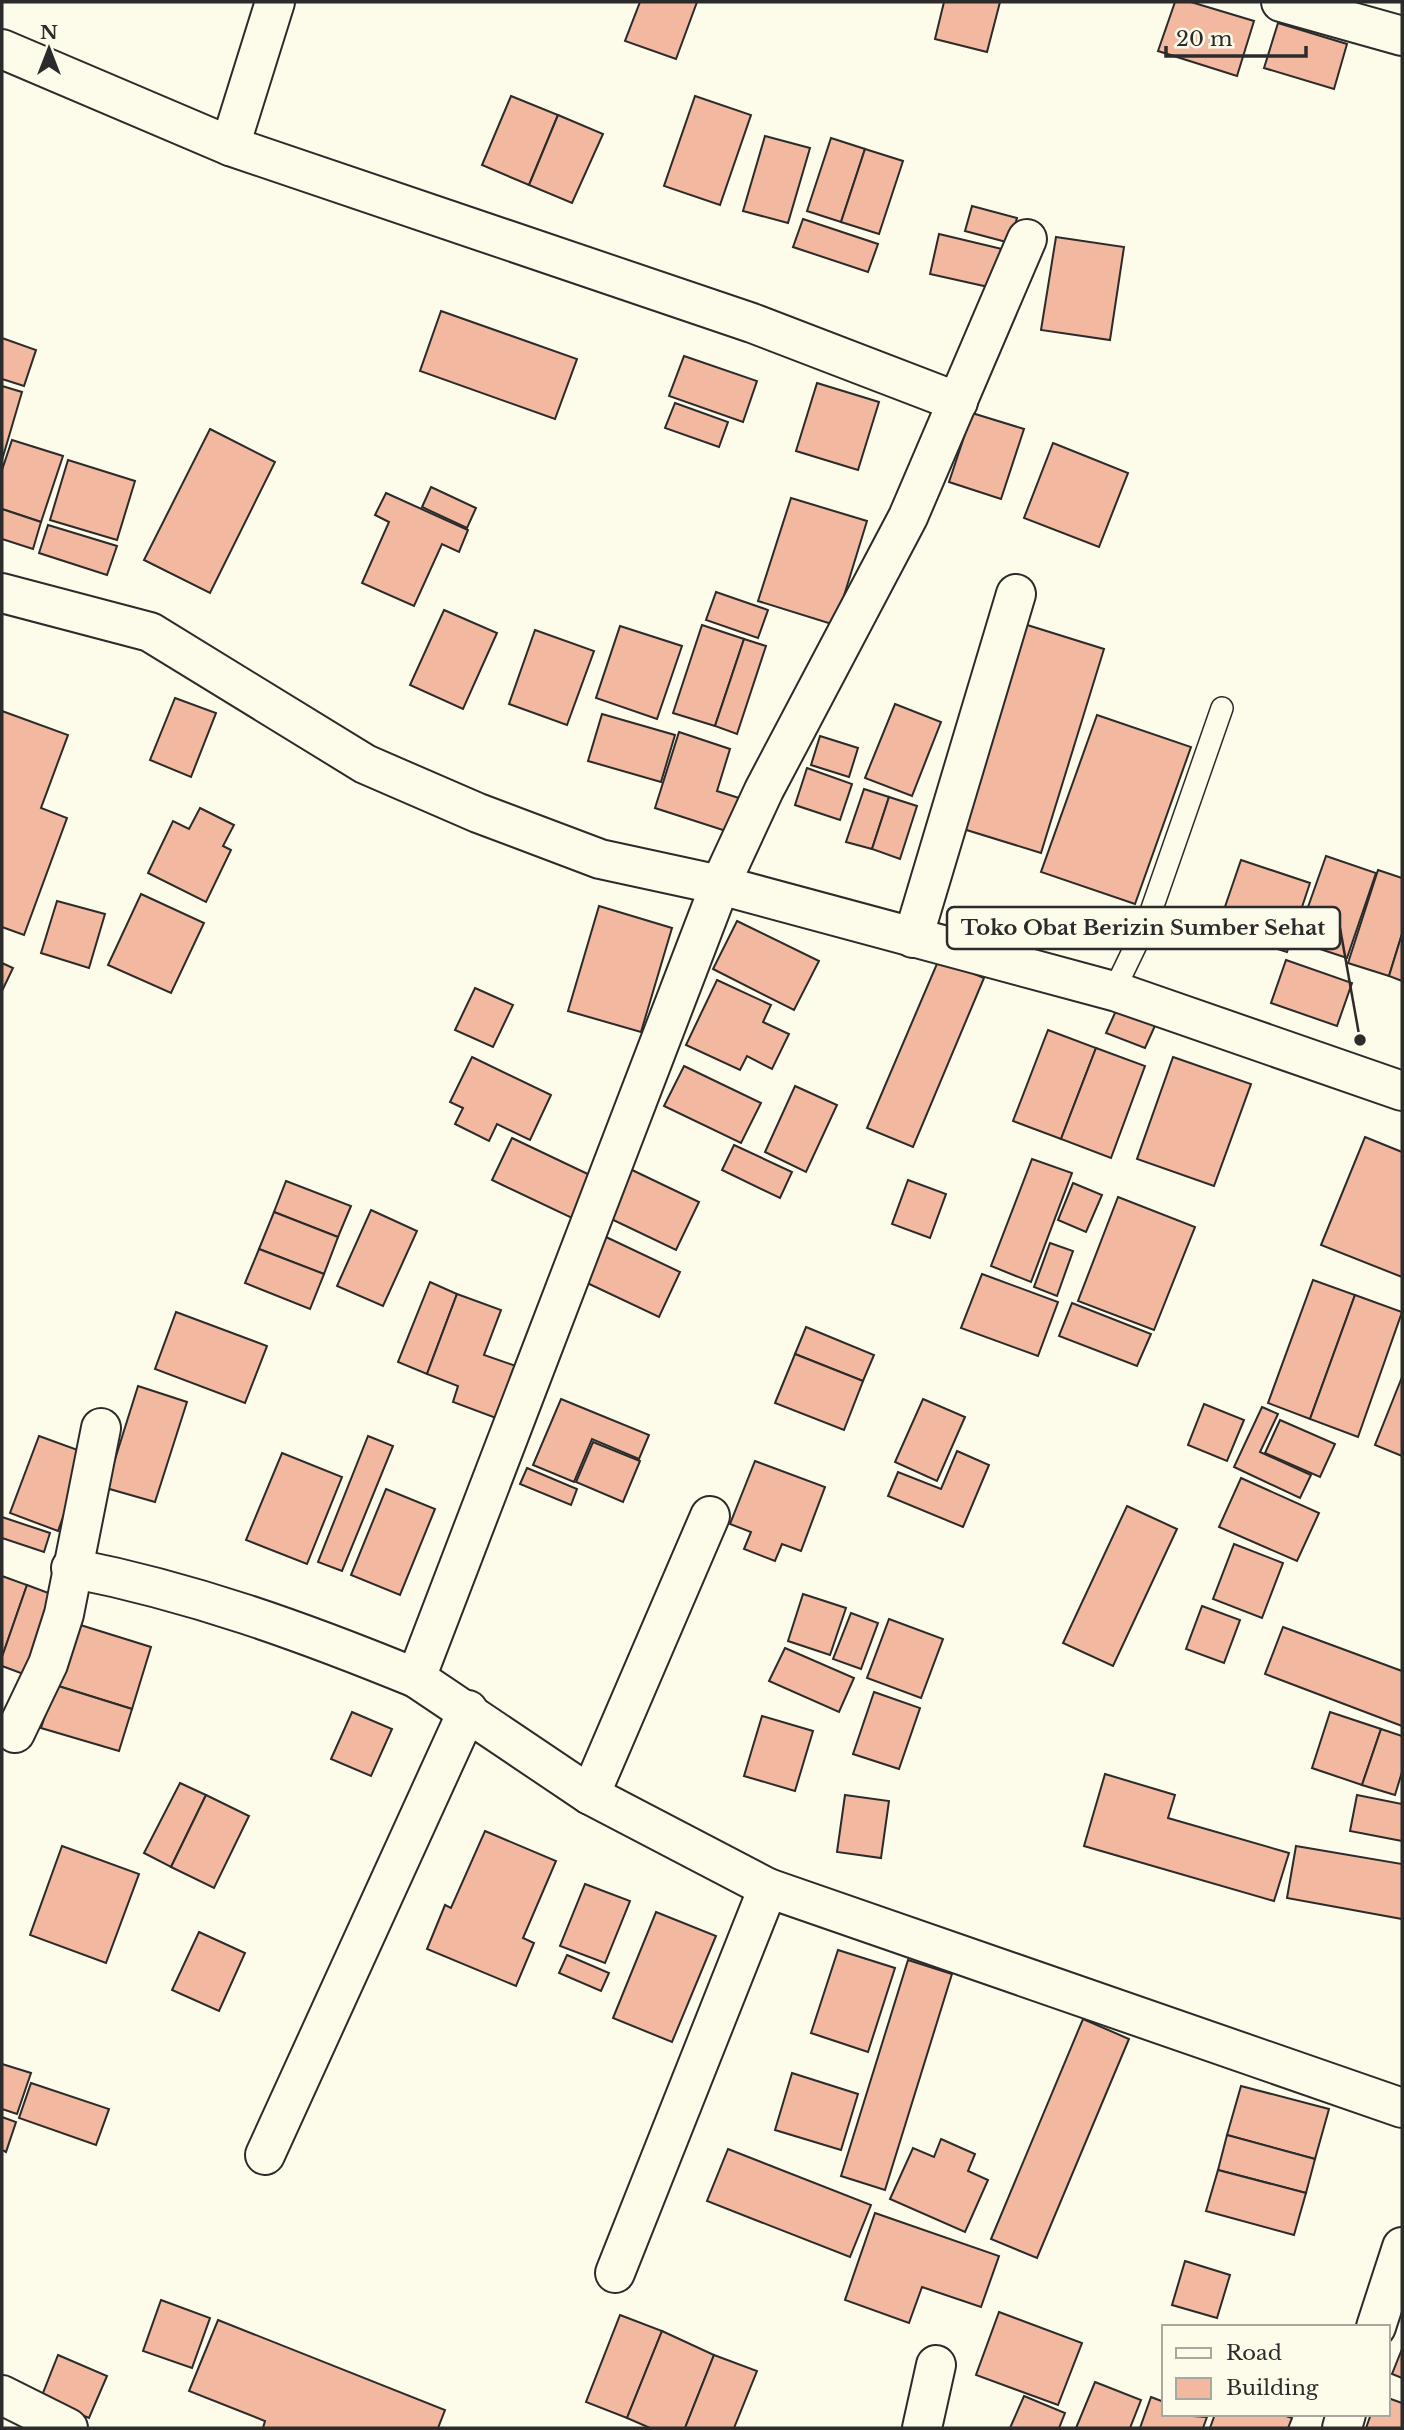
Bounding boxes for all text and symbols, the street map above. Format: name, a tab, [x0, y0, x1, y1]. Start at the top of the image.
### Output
north arrow	[14, 14, 84, 84]
scale bar	[1166, 14, 1306, 58]
text: N	[40, 21, 58, 44]
text: 20 m	[1176, 26, 1233, 52]
callout: Toko Obat Berizin Sumber Sehat	[947, 907, 1340, 949]
text: Toko Obat Berizin Sumber Sehat	[961, 915, 1325, 941]
legend	[1162, 2325, 1390, 2416]
text: Road	[1226, 2340, 1282, 2366]
text: Building	[1226, 2375, 1319, 2401]

